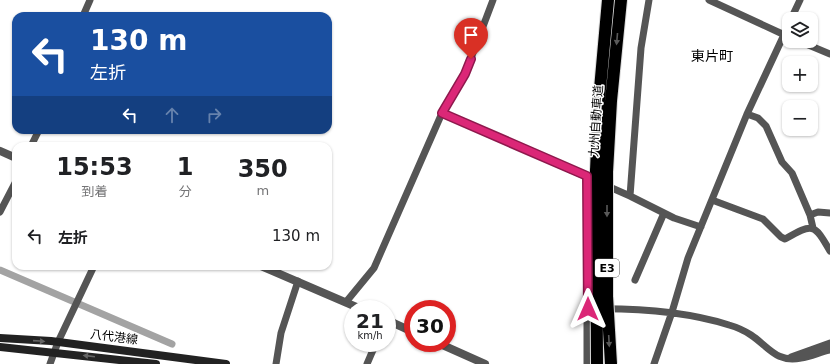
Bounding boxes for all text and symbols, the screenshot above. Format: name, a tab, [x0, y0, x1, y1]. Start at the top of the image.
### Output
map controls	[782, 12, 818, 136]
button: layers	[782, 12, 818, 48]
pin	[454, 18, 488, 59]
text: 130 m	[90, 24, 187, 57]
icon: arrive	[460, 24, 482, 46]
icon: left	[24, 28, 76, 80]
one-way arrow	[614, 33, 620, 45]
district label: 東片町	[691, 48, 733, 64]
button: +	[782, 56, 818, 92]
text: 左折	[90, 62, 126, 83]
street label: 九州自動車道	[587, 85, 605, 157]
button: −	[782, 100, 818, 136]
icon: left	[119, 104, 141, 126]
icon: ahead	[161, 104, 183, 126]
icon: right	[203, 104, 225, 126]
text: 15:53	[56, 153, 133, 181]
text: 1	[177, 153, 193, 181]
text: 350	[238, 155, 288, 183]
text: m	[256, 183, 269, 198]
text: 到着	[81, 184, 107, 199]
text: 分	[179, 184, 192, 199]
one-way arrow	[604, 205, 610, 218]
icon: left	[24, 225, 46, 247]
text: 130 m	[272, 227, 320, 245]
text: 左折	[58, 229, 88, 247]
road number: E3	[595, 259, 619, 277]
position arrow	[567, 288, 609, 330]
speed limit sign: 30	[404, 300, 456, 352]
text: 21	[356, 309, 384, 333]
street label: 八代港線	[89, 327, 139, 347]
text: km/h	[357, 330, 383, 341]
one-way arrow	[606, 335, 613, 347]
one-way arrow	[33, 337, 45, 344]
one-way arrow	[83, 353, 95, 359]

